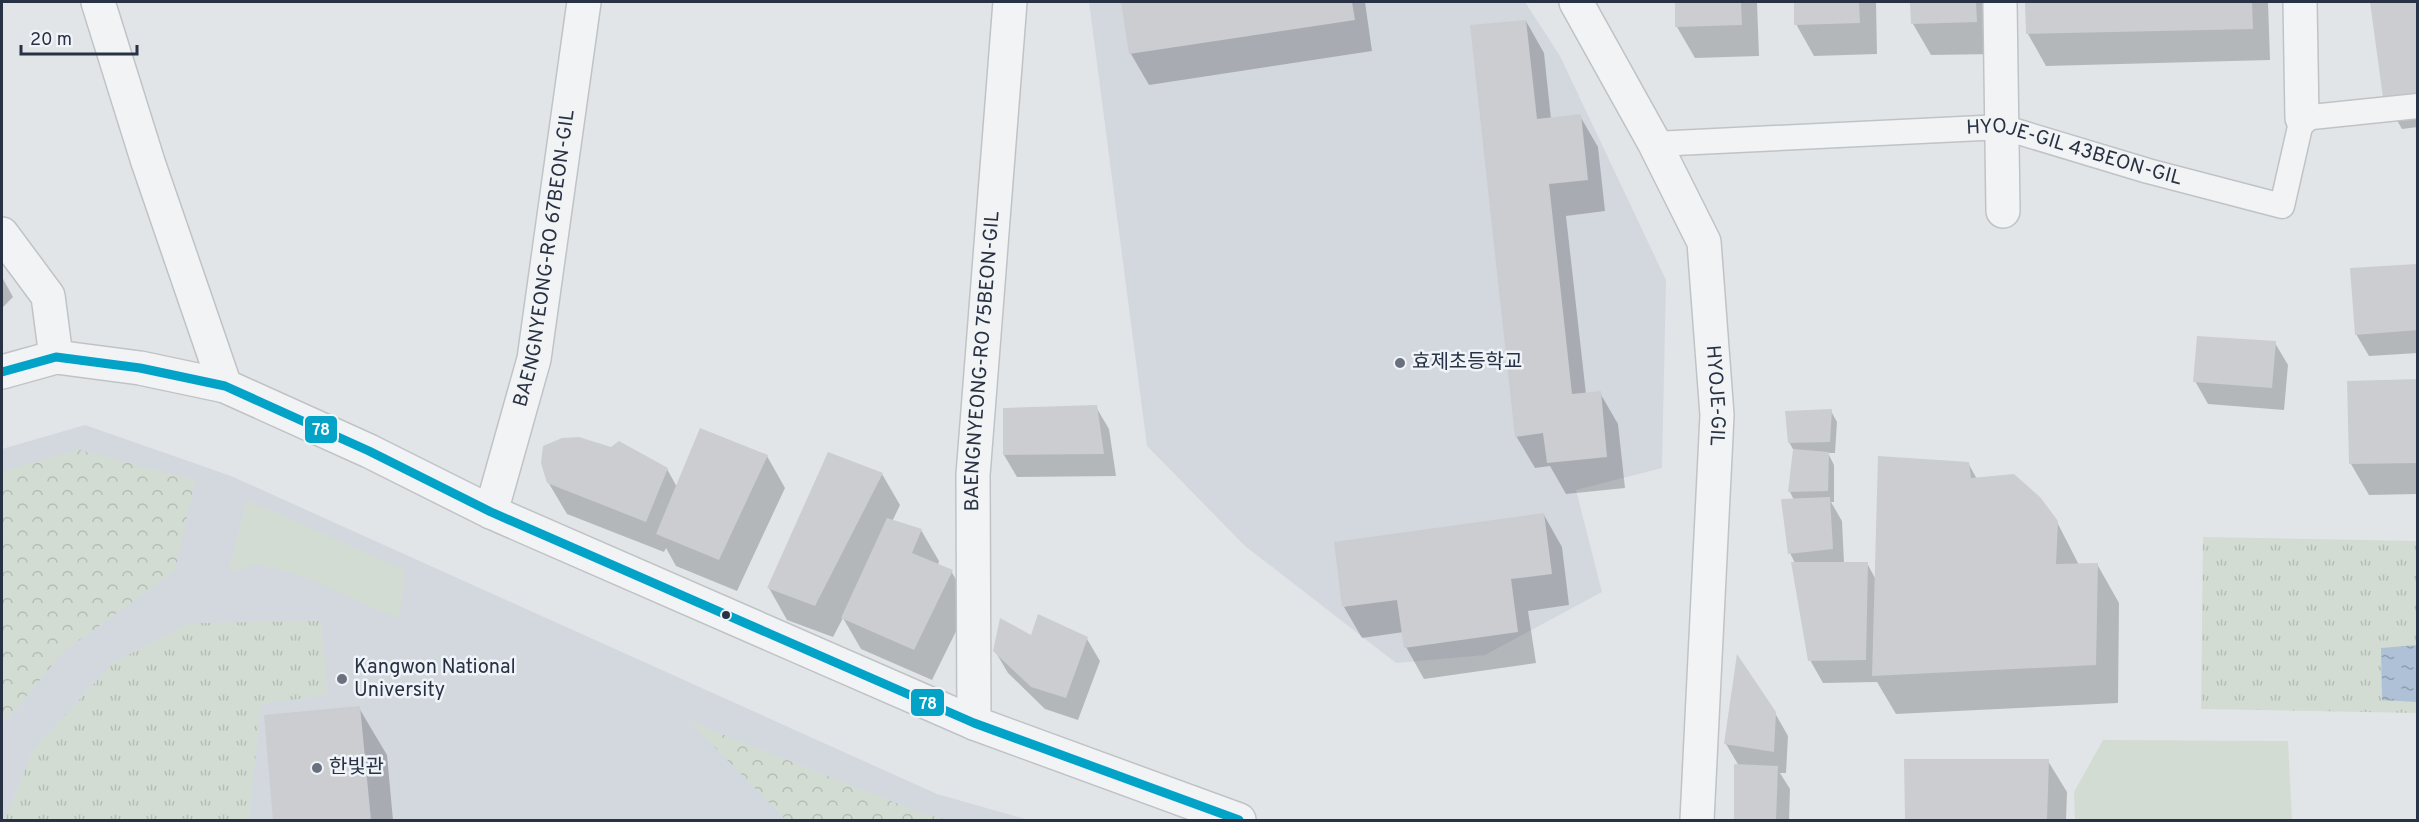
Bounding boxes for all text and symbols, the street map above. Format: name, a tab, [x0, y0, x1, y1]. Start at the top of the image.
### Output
scale bar	[21, 18, 136, 56]
text: 20 m	[30, 29, 72, 52]
street label: BAENGNYEONG-RO 67BEON-GIL	[508, 108, 582, 410]
street label: HYOJE-GIL 43BEON-GIL	[1966, 114, 2185, 192]
street label: BAENGNYEONG-RO 75BEON-GIL	[960, 210, 1007, 512]
street label: HYOJE-GIL	[1699, 344, 1730, 447]
place label: 효제초등학교	[1412, 350, 1522, 376]
marker: 효제초등학교	[1393, 356, 1407, 370]
line badge: 78	[304, 415, 338, 444]
text: 78	[312, 421, 330, 441]
unlabelled marker	[720, 609, 732, 621]
place label: Kangwon National University	[354, 655, 516, 704]
marker: Kangwon National University	[335, 672, 349, 686]
line badge: 78	[910, 688, 945, 717]
text: 78	[919, 695, 937, 715]
place label: 한빛관	[329, 755, 384, 781]
marker: 한빛관	[310, 761, 324, 775]

